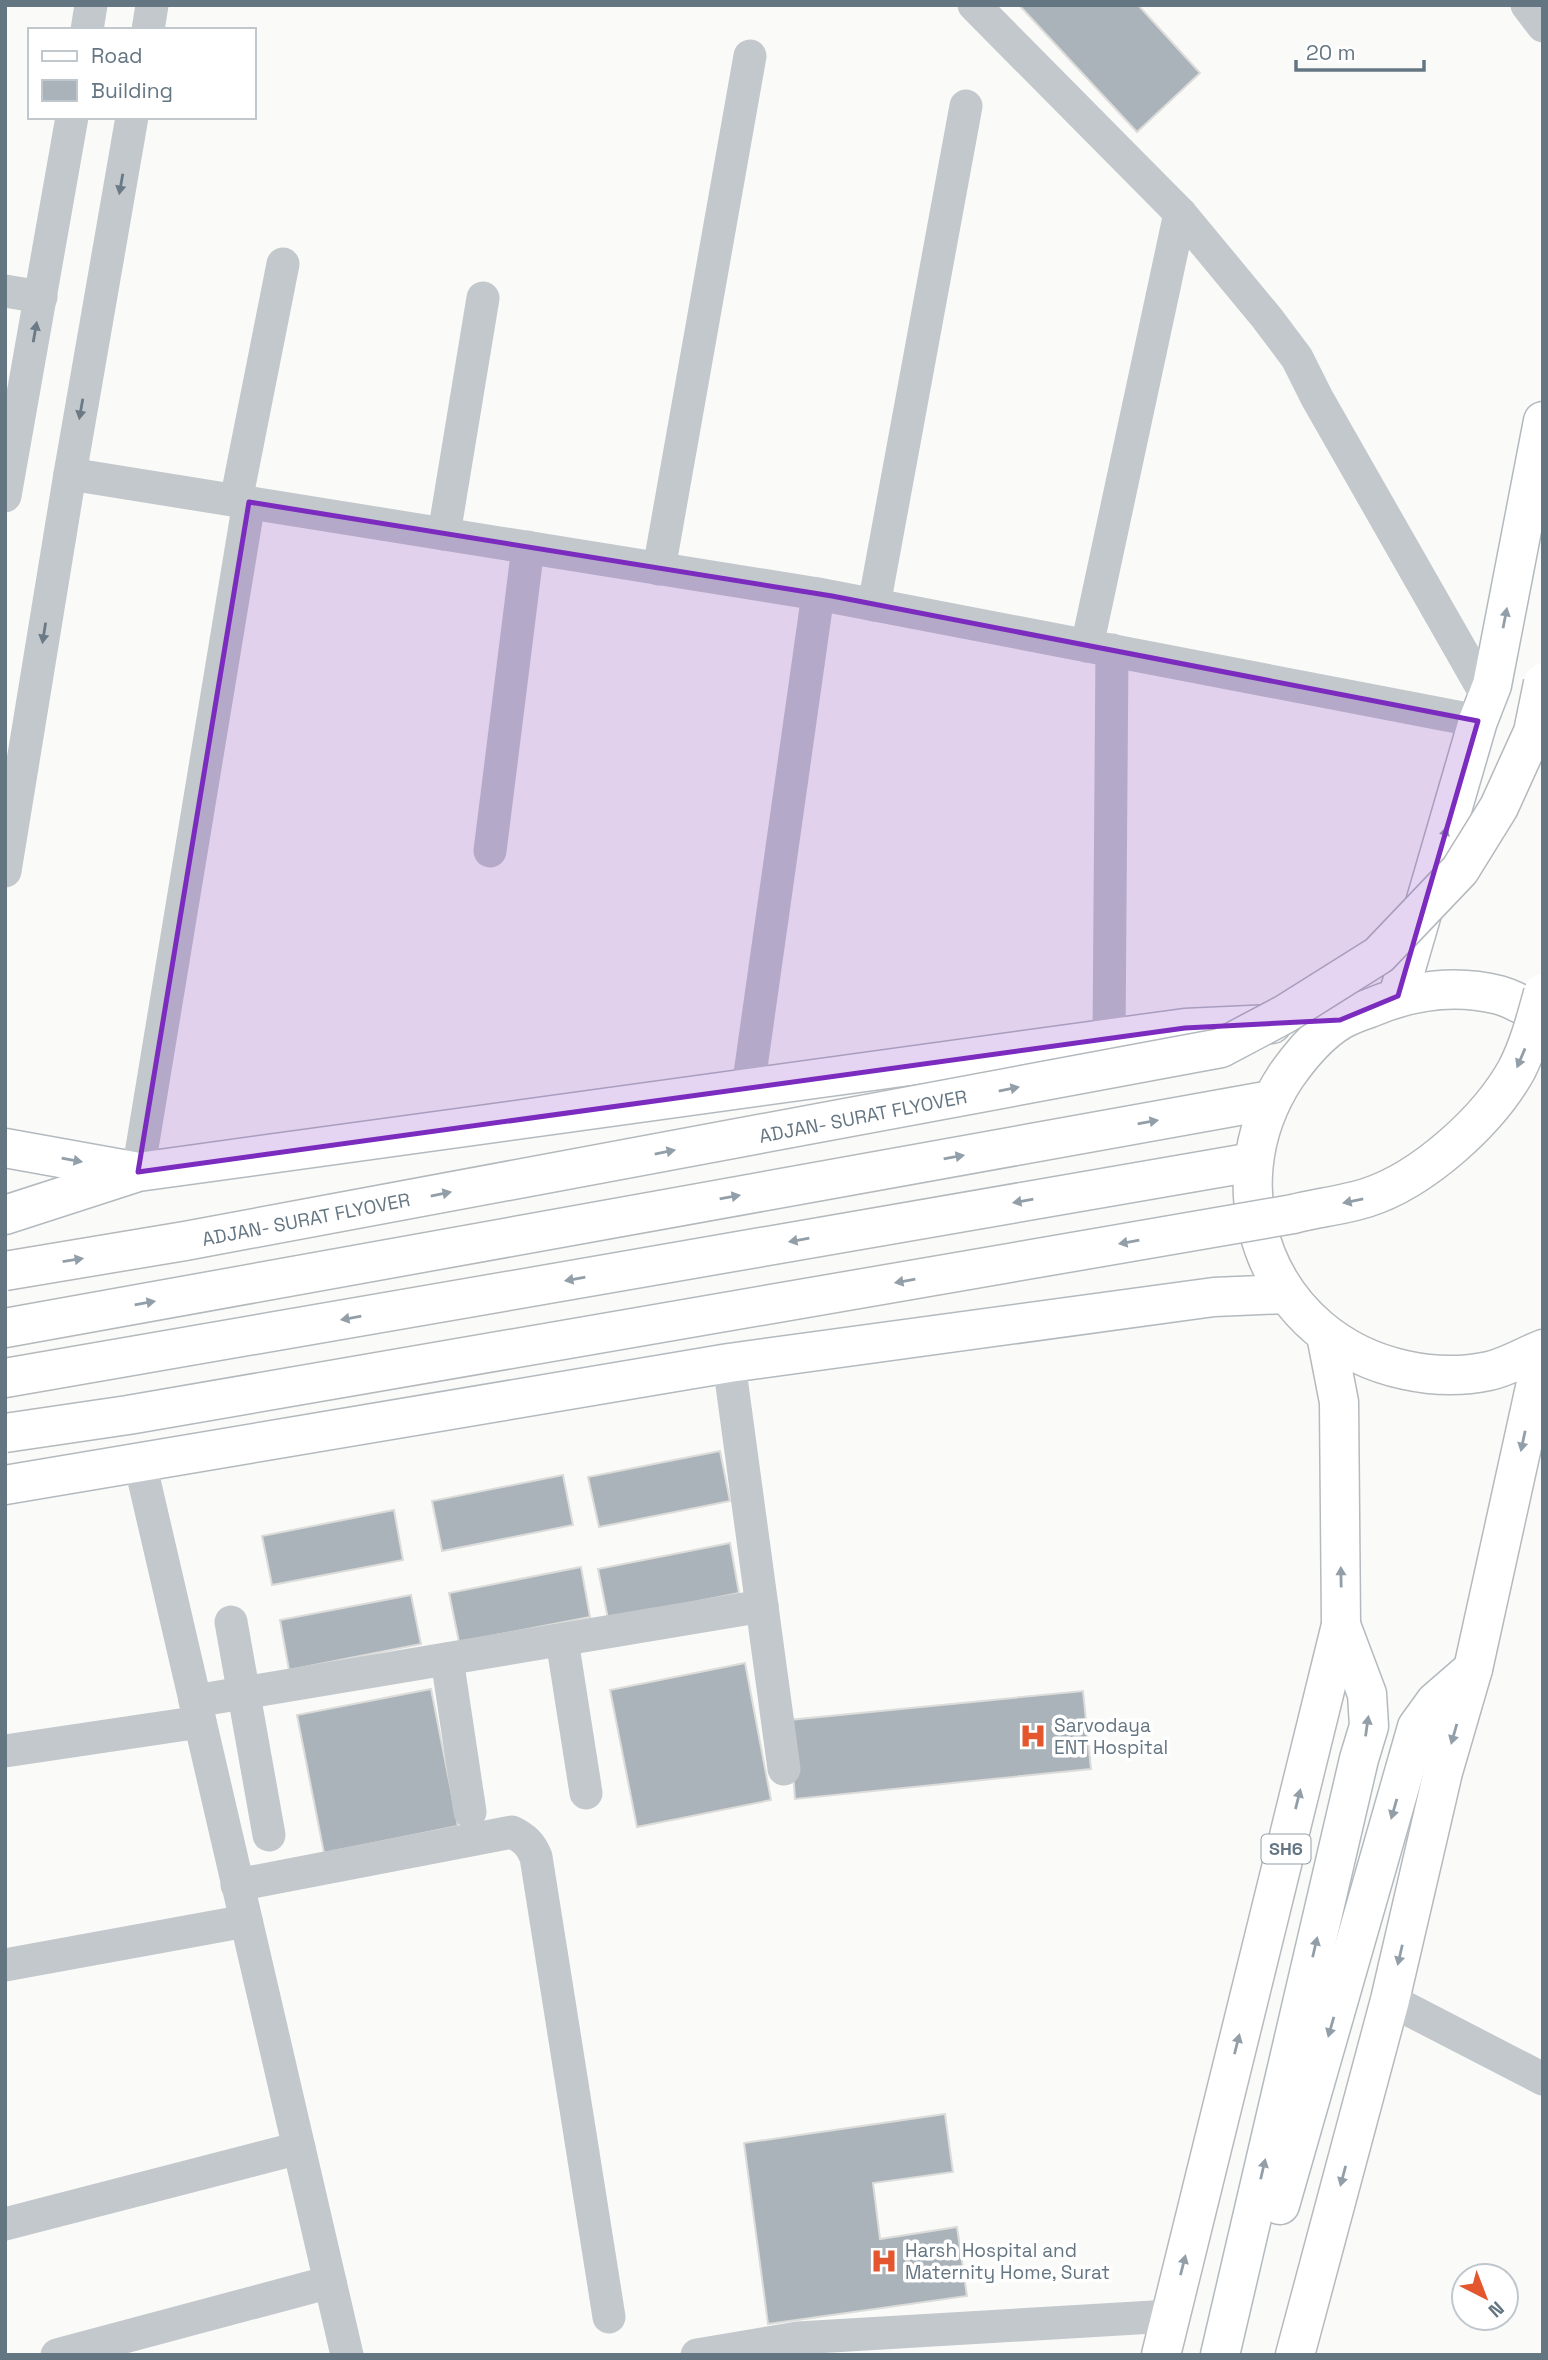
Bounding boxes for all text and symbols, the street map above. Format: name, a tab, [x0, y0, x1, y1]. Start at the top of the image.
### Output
legend	[28, 28, 256, 119]
scale bar	[1296, 28, 1424, 72]
text: 20 m	[1306, 39, 1356, 66]
text: Road	[91, 42, 143, 69]
text: Building	[91, 77, 173, 104]
one-way arrow	[115, 174, 126, 196]
one-way arrow	[30, 321, 41, 343]
one-way arrow	[76, 398, 87, 420]
one-way arrow	[1500, 607, 1511, 629]
one-way arrow	[38, 622, 49, 644]
one-way arrow	[1440, 826, 1450, 847]
one-way arrow	[1515, 1047, 1526, 1068]
one-way arrow	[998, 1083, 1020, 1094]
street label: ADJAN- SURAT FLYOVER	[757, 1084, 969, 1149]
one-way arrow	[1137, 1116, 1159, 1127]
one-way arrow	[654, 1147, 676, 1158]
one-way arrow	[943, 1151, 965, 1162]
one-way arrow	[61, 1154, 83, 1165]
street label: ADJAN- SURAT FLYOVER	[200, 1187, 412, 1252]
one-way arrow	[430, 1188, 452, 1199]
one-way arrow	[719, 1192, 741, 1203]
one-way arrow	[1342, 1195, 1364, 1206]
one-way arrow	[1012, 1196, 1034, 1207]
one-way arrow	[788, 1235, 810, 1246]
one-way arrow	[1118, 1237, 1140, 1248]
one-way arrow	[62, 1254, 84, 1265]
one-way arrow	[564, 1274, 586, 1285]
one-way arrow	[894, 1276, 916, 1287]
one-way arrow	[134, 1297, 156, 1308]
one-way arrow	[340, 1313, 362, 1324]
one-way arrow	[1517, 1431, 1528, 1453]
one-way arrow	[1335, 1566, 1346, 1588]
place label: Sarvodaya ENT Hospital	[1054, 1713, 1168, 1760]
one-way arrow	[1361, 1715, 1372, 1737]
hospital icon: Sarvodaya ENT Hospital	[1018, 1721, 1048, 1751]
one-way arrow	[1448, 1724, 1458, 1745]
one-way arrow	[1293, 1788, 1304, 1810]
one-way arrow	[1388, 1799, 1398, 1820]
road number: SH6	[1262, 1835, 1310, 1864]
one-way arrow	[1310, 1936, 1321, 1958]
one-way arrow	[1394, 1944, 1405, 1966]
one-way arrow	[1325, 2017, 1335, 2038]
one-way arrow	[1232, 2033, 1243, 2055]
one-way arrow	[1258, 2158, 1269, 2180]
one-way arrow	[1337, 2165, 1348, 2187]
place label: Harsh Hospital and Maternity Home, Surat	[905, 2238, 1110, 2285]
hospital icon: Harsh Hospital and Maternity Home, Surat	[869, 2246, 899, 2276]
one-way arrow	[1178, 2254, 1189, 2276]
north arrow	[1450, 2262, 1520, 2332]
text: N	[1483, 2296, 1509, 2323]

